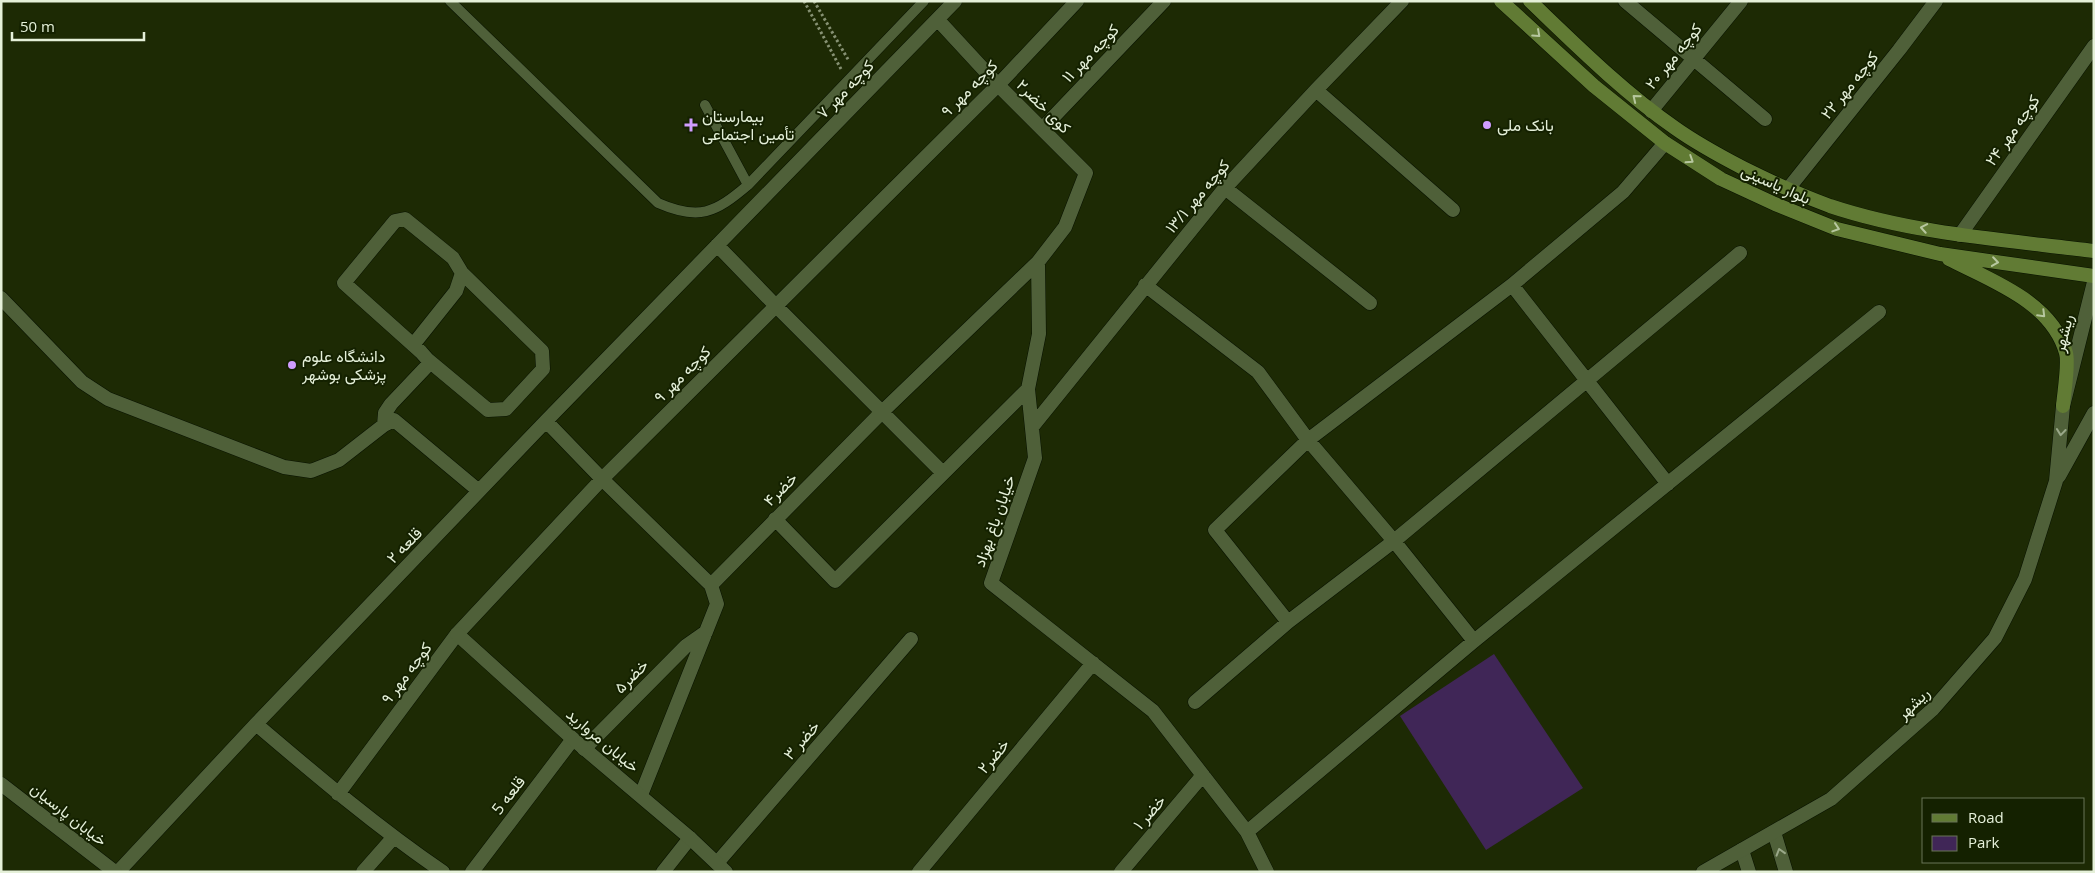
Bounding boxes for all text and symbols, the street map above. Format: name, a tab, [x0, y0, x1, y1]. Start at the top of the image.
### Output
scale bar	[12, 10, 145, 42]
text: 50 m	[20, 16, 55, 36]
street label: کوچه مهر ۲۰	[1639, 18, 1707, 94]
street label: کوچه مهر ۱۱	[1057, 19, 1124, 88]
one-way arrow	[1532, 28, 1541, 37]
street label: کوچه مهر ۲۲	[1815, 47, 1884, 124]
street label: کوچه مهر ۷	[812, 55, 879, 124]
street label: کوچه مهر ۹	[936, 55, 1003, 122]
street label: کوی خضر۲	[1012, 74, 1076, 138]
street label: کوچه مهر ۲۴	[1980, 90, 2045, 170]
one-way arrow	[1633, 95, 1642, 103]
place label: بیمارستان تأمین اجتماعی	[702, 105, 794, 145]
place label: بانک ملی	[1497, 114, 1554, 136]
marker: بیمارستان تأمین اجتماعی	[684, 118, 698, 132]
marker: بانک ملی	[1481, 119, 1493, 131]
one-way arrow	[1684, 153, 1693, 163]
street label: کوچه مهر ۱۳/۱	[1160, 155, 1235, 238]
street label: بلوار یاسینی	[1738, 159, 1814, 209]
one-way arrow	[1832, 223, 1840, 233]
one-way arrow	[1920, 224, 1928, 234]
one-way arrow	[1991, 256, 1999, 267]
one-way arrow	[2036, 308, 2045, 317]
street label: ریشهر	[2047, 312, 2078, 355]
street label: کوچه مهر ۹	[649, 341, 716, 408]
place label: دانشگاه علوم پزشکی بوشهر	[301, 345, 386, 386]
marker: دانشگاه علوم پزشکی بوشهر	[286, 359, 298, 371]
one-way arrow	[2056, 428, 2067, 436]
street label: خضر۴	[758, 467, 802, 511]
street label: خیابان باغ بهزاد	[968, 472, 1021, 570]
street label: قلعه ۲	[381, 522, 427, 568]
street label: کوچه مهر ۹	[376, 638, 437, 709]
street label: خضر۵	[609, 654, 653, 698]
street label: ریشهر	[1891, 682, 1934, 725]
street label: خیابان مروارید	[562, 703, 644, 777]
street label: خضر ۳	[778, 715, 824, 764]
street label: خضر۲	[972, 734, 1014, 778]
street label: قلعه 5	[486, 771, 530, 819]
street label: خیابان پارسیان	[26, 777, 112, 852]
street label: خضر ۱	[1128, 790, 1170, 834]
legend	[1922, 798, 2085, 863]
text: Road	[1968, 807, 2004, 827]
text: Park	[1968, 832, 1999, 852]
one-way arrow	[1775, 848, 1785, 857]

